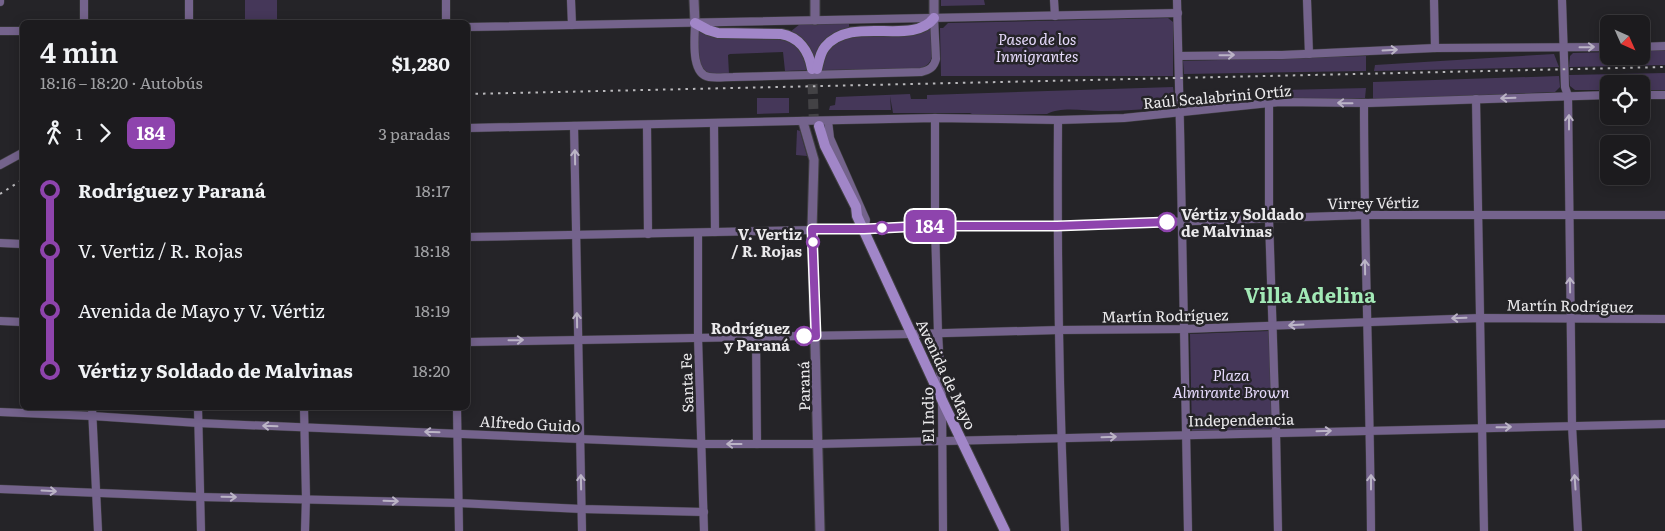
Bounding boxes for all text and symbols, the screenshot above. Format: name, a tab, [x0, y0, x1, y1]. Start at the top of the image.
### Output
north arrow	[1600, 15, 1650, 65]
map controls	[1600, 15, 1650, 185]
park label: Paseo de los Inmigrantes	[996, 27, 1078, 67]
text: 4 min	[40, 30, 118, 72]
one-way arrow	[1578, 42, 1595, 52]
one-way arrow	[1381, 45, 1397, 55]
text: $1,280	[392, 49, 450, 77]
one-way arrow	[1219, 51, 1235, 60]
text: 18:16 – 18:20 · Autobús	[40, 70, 203, 94]
button: locate	[1600, 75, 1650, 125]
street label: Raúl Scalabrini Ortíz	[1142, 78, 1292, 114]
one-way arrow	[1500, 93, 1516, 103]
one-way arrow	[1337, 98, 1354, 108]
one-way arrow	[1564, 115, 1573, 131]
icon: walk	[40, 119, 68, 147]
icon: forward	[91, 119, 119, 147]
text: 184	[137, 119, 165, 146]
text: 1	[76, 121, 83, 145]
text: 3 paradas	[378, 121, 450, 145]
button: layers	[1600, 135, 1650, 185]
one-way arrow	[570, 150, 580, 166]
text: Rodríguez y Paraná	[78, 176, 266, 204]
text: 18:17	[415, 178, 450, 202]
street label: Virrey Vértiz	[1327, 190, 1419, 214]
place label: Vértiz y Soldado de Malvinas	[1181, 202, 1304, 242]
line badge: 184	[901, 210, 959, 242]
text: 184	[916, 212, 944, 239]
marker: Vértiz y Soldado de Malvinas	[1157, 212, 1177, 232]
unlabelled marker	[875, 221, 889, 235]
place label: V. Vertiz / R. Rojas	[731, 222, 803, 262]
marker: V. Vertiz / R. Rojas	[806, 235, 820, 249]
text: V. Vertiz / R. Rojas	[78, 236, 243, 264]
text: 18:18	[414, 238, 450, 262]
one-way arrow	[1361, 260, 1370, 276]
one-way arrow	[1565, 277, 1575, 294]
district label: Villa Adelina	[1244, 279, 1376, 309]
street label: Martín Rodríguez	[1506, 292, 1634, 318]
text: Avenida de Mayo y V. Vértiz	[78, 296, 325, 324]
text: 18:19	[414, 298, 450, 322]
street label: Martín Rodríguez	[1101, 302, 1229, 328]
one-way arrow	[573, 312, 582, 328]
one-way arrow	[1451, 314, 1467, 323]
street label: Avenida de Mayo	[911, 315, 983, 433]
place label: Rodríguez y Paraná	[711, 316, 790, 356]
one-way arrow	[1289, 321, 1305, 330]
marker: Rodríguez y Paraná	[794, 326, 814, 346]
one-way arrow	[508, 336, 524, 345]
street label: Santa Fe	[673, 353, 699, 413]
text: Vértiz y Soldado de Malvinas	[78, 356, 353, 384]
text: 18:20	[412, 358, 450, 382]
street label: Paraná	[791, 360, 815, 411]
park label: Plaza Almirante Brown	[1173, 363, 1290, 403]
street label: El Indio	[915, 386, 939, 443]
street label: Independencia	[1188, 407, 1295, 431]
street label: Alfredo Guido	[479, 409, 581, 437]
one-way arrow	[262, 421, 278, 431]
one-way arrow	[1496, 422, 1512, 432]
one-way arrow	[1316, 426, 1332, 436]
one-way arrow	[424, 428, 440, 437]
one-way arrow	[1101, 432, 1117, 441]
one-way arrow	[727, 439, 743, 449]
one-way arrow	[576, 475, 586, 491]
one-way arrow	[1366, 475, 1376, 491]
one-way arrow	[1571, 475, 1580, 491]
one-way arrow	[40, 486, 56, 496]
one-way arrow	[220, 492, 236, 502]
one-way arrow	[383, 496, 399, 505]

